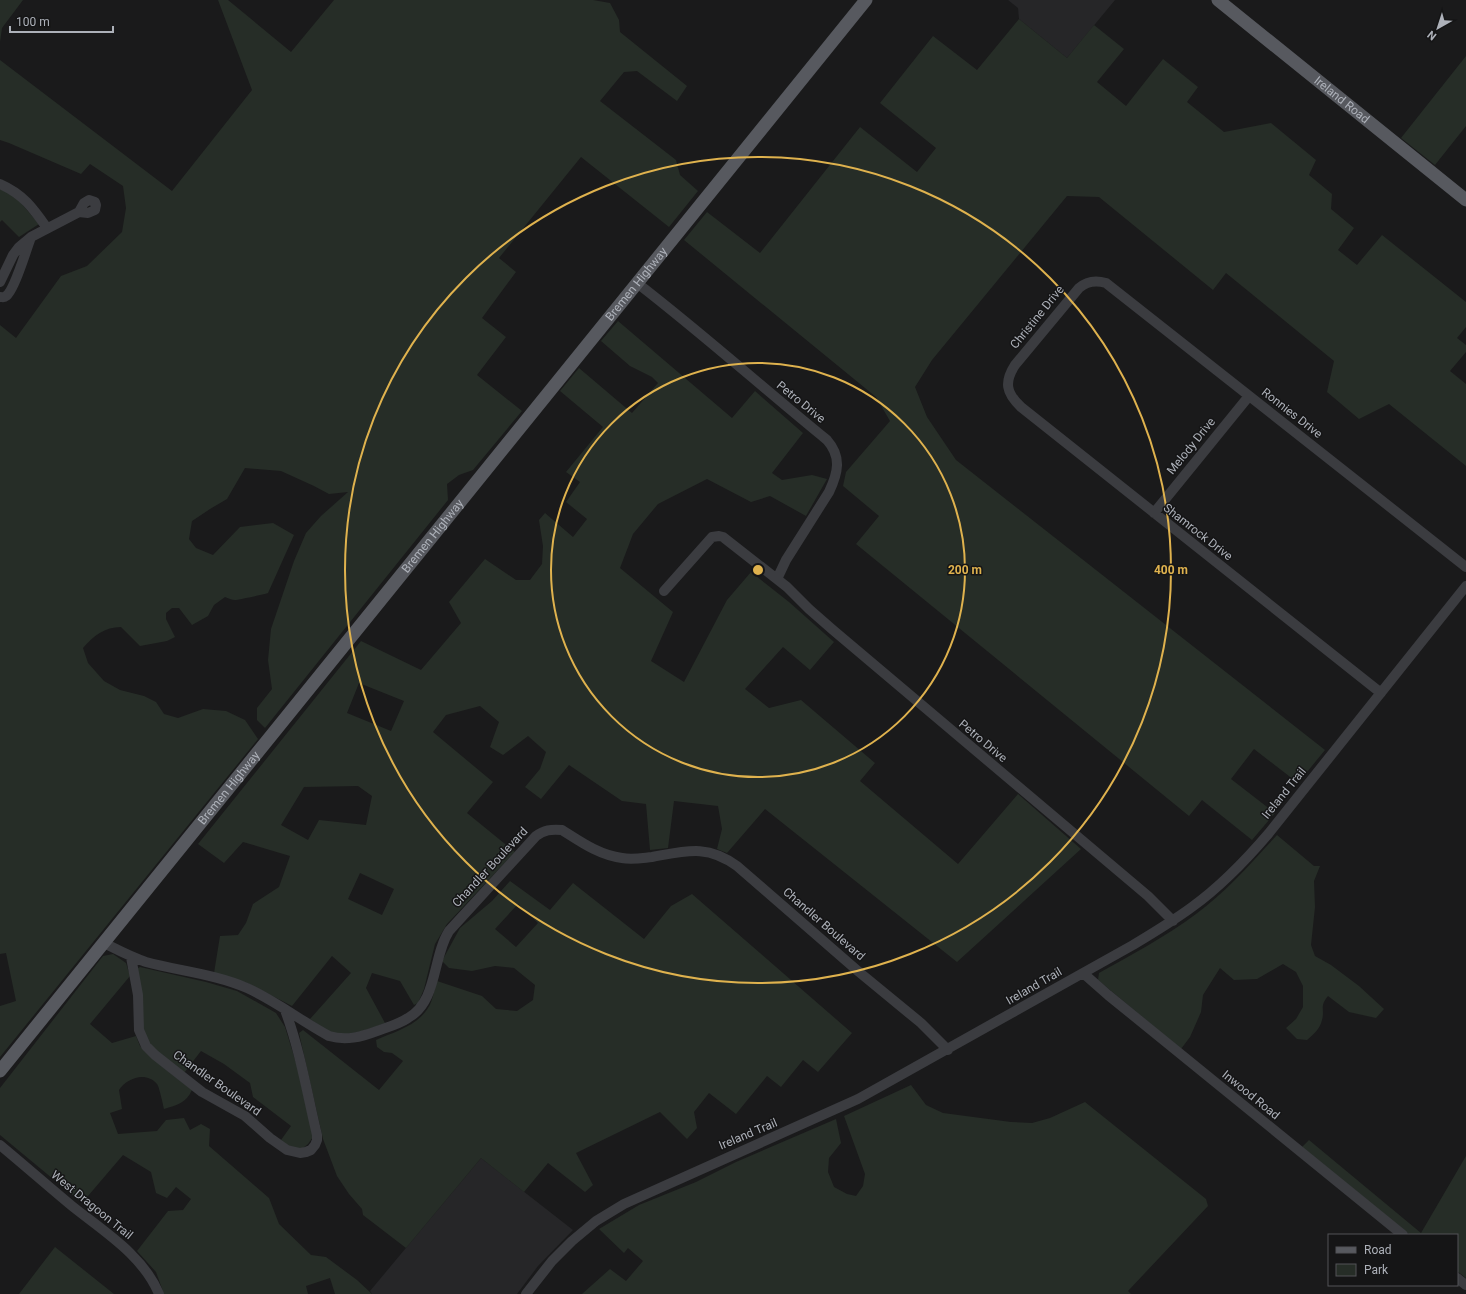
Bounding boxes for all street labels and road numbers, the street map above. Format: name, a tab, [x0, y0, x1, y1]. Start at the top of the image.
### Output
street label: Ireland Road	[1311, 73, 1372, 126]
street label: Bremen Highway	[602, 244, 670, 324]
street label: Christine Drive	[1007, 283, 1067, 351]
street label: Petro Drive	[774, 378, 828, 426]
street label: Ronnies Drive	[1259, 385, 1325, 441]
street label: Melody Drive	[1164, 415, 1218, 477]
street label: Bremen Highway	[399, 496, 467, 576]
street label: Shamrock Drive	[1161, 501, 1235, 563]
street label: Petro Drive	[956, 717, 1010, 765]
street label: Bremen Highway	[195, 748, 263, 827]
street label: Ireland Trail	[1259, 764, 1309, 822]
street label: Chandler Boulevard	[449, 824, 531, 910]
street label: Chandler Boulevard	[780, 885, 868, 963]
street label: Ireland Trail	[1004, 964, 1064, 1008]
street label: Chandler Boulevard	[170, 1048, 264, 1118]
street label: Inwood Road	[1219, 1068, 1283, 1122]
street label: Ireland Trail	[717, 1115, 779, 1153]
street label: West Dragoon Trail	[48, 1168, 136, 1242]

